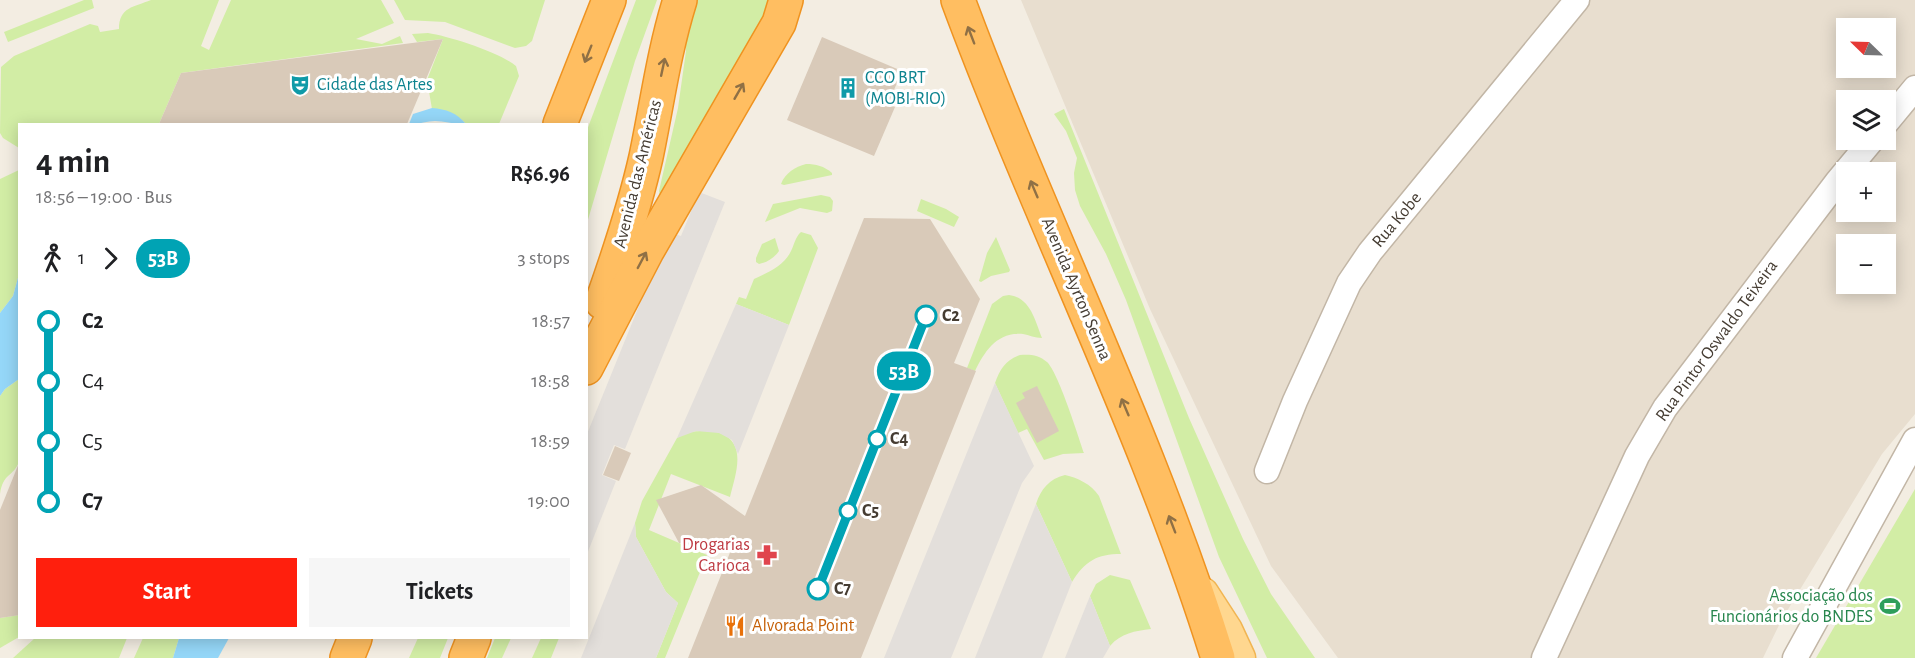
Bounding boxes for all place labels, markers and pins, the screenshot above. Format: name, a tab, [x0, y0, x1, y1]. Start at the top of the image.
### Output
place label: CCO BRT (MOBI-RIO)	[865, 69, 946, 108]
theatre icon: Cidade das Artes	[288, 73, 312, 97]
place label: Cidade das Artes	[317, 76, 433, 94]
building icon: CCO BRT (MOBI-RIO)	[836, 76, 860, 100]
marker: C2	[915, 305, 937, 327]
place label: C2	[942, 307, 960, 325]
marker: C4	[868, 430, 886, 448]
place label: C4	[890, 430, 908, 448]
marker: C5	[839, 502, 857, 520]
place label: C5	[862, 502, 879, 520]
place label: Drogarias Carioca	[682, 536, 750, 575]
pharmacy icon: Drogarias Carioca	[755, 543, 779, 567]
marker: C7	[807, 578, 829, 600]
place label: C7	[834, 580, 851, 598]
place label: Associação dos Funcionários do BNDES	[1710, 587, 1873, 626]
sports icon: Associação dos Funcionários do BNDES	[1878, 594, 1902, 618]
restaurant icon: Alvorada Point	[723, 614, 747, 638]
place label: Alvorada Point	[752, 617, 854, 635]

